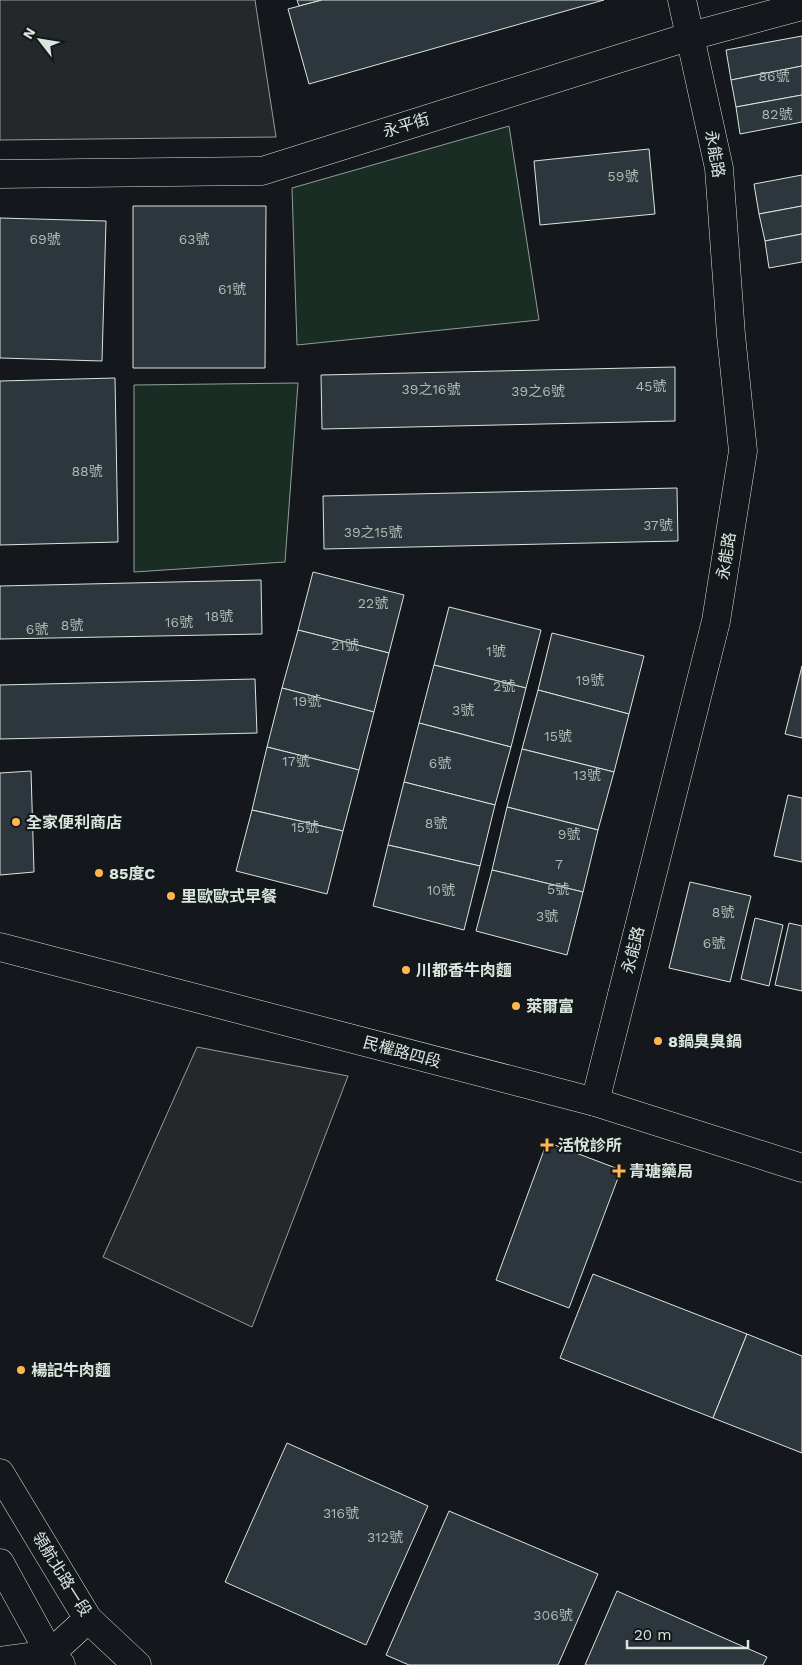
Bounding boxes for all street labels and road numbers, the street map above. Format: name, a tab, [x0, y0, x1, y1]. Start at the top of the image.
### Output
street label: 永平街	[380, 109, 432, 141]
street label: 永能路	[701, 129, 729, 179]
street label: 永能路	[713, 531, 739, 581]
street label: 永能路	[618, 924, 648, 976]
street label: 民權路四段	[361, 1032, 443, 1072]
street label: 領航北路一段	[29, 1528, 95, 1620]

